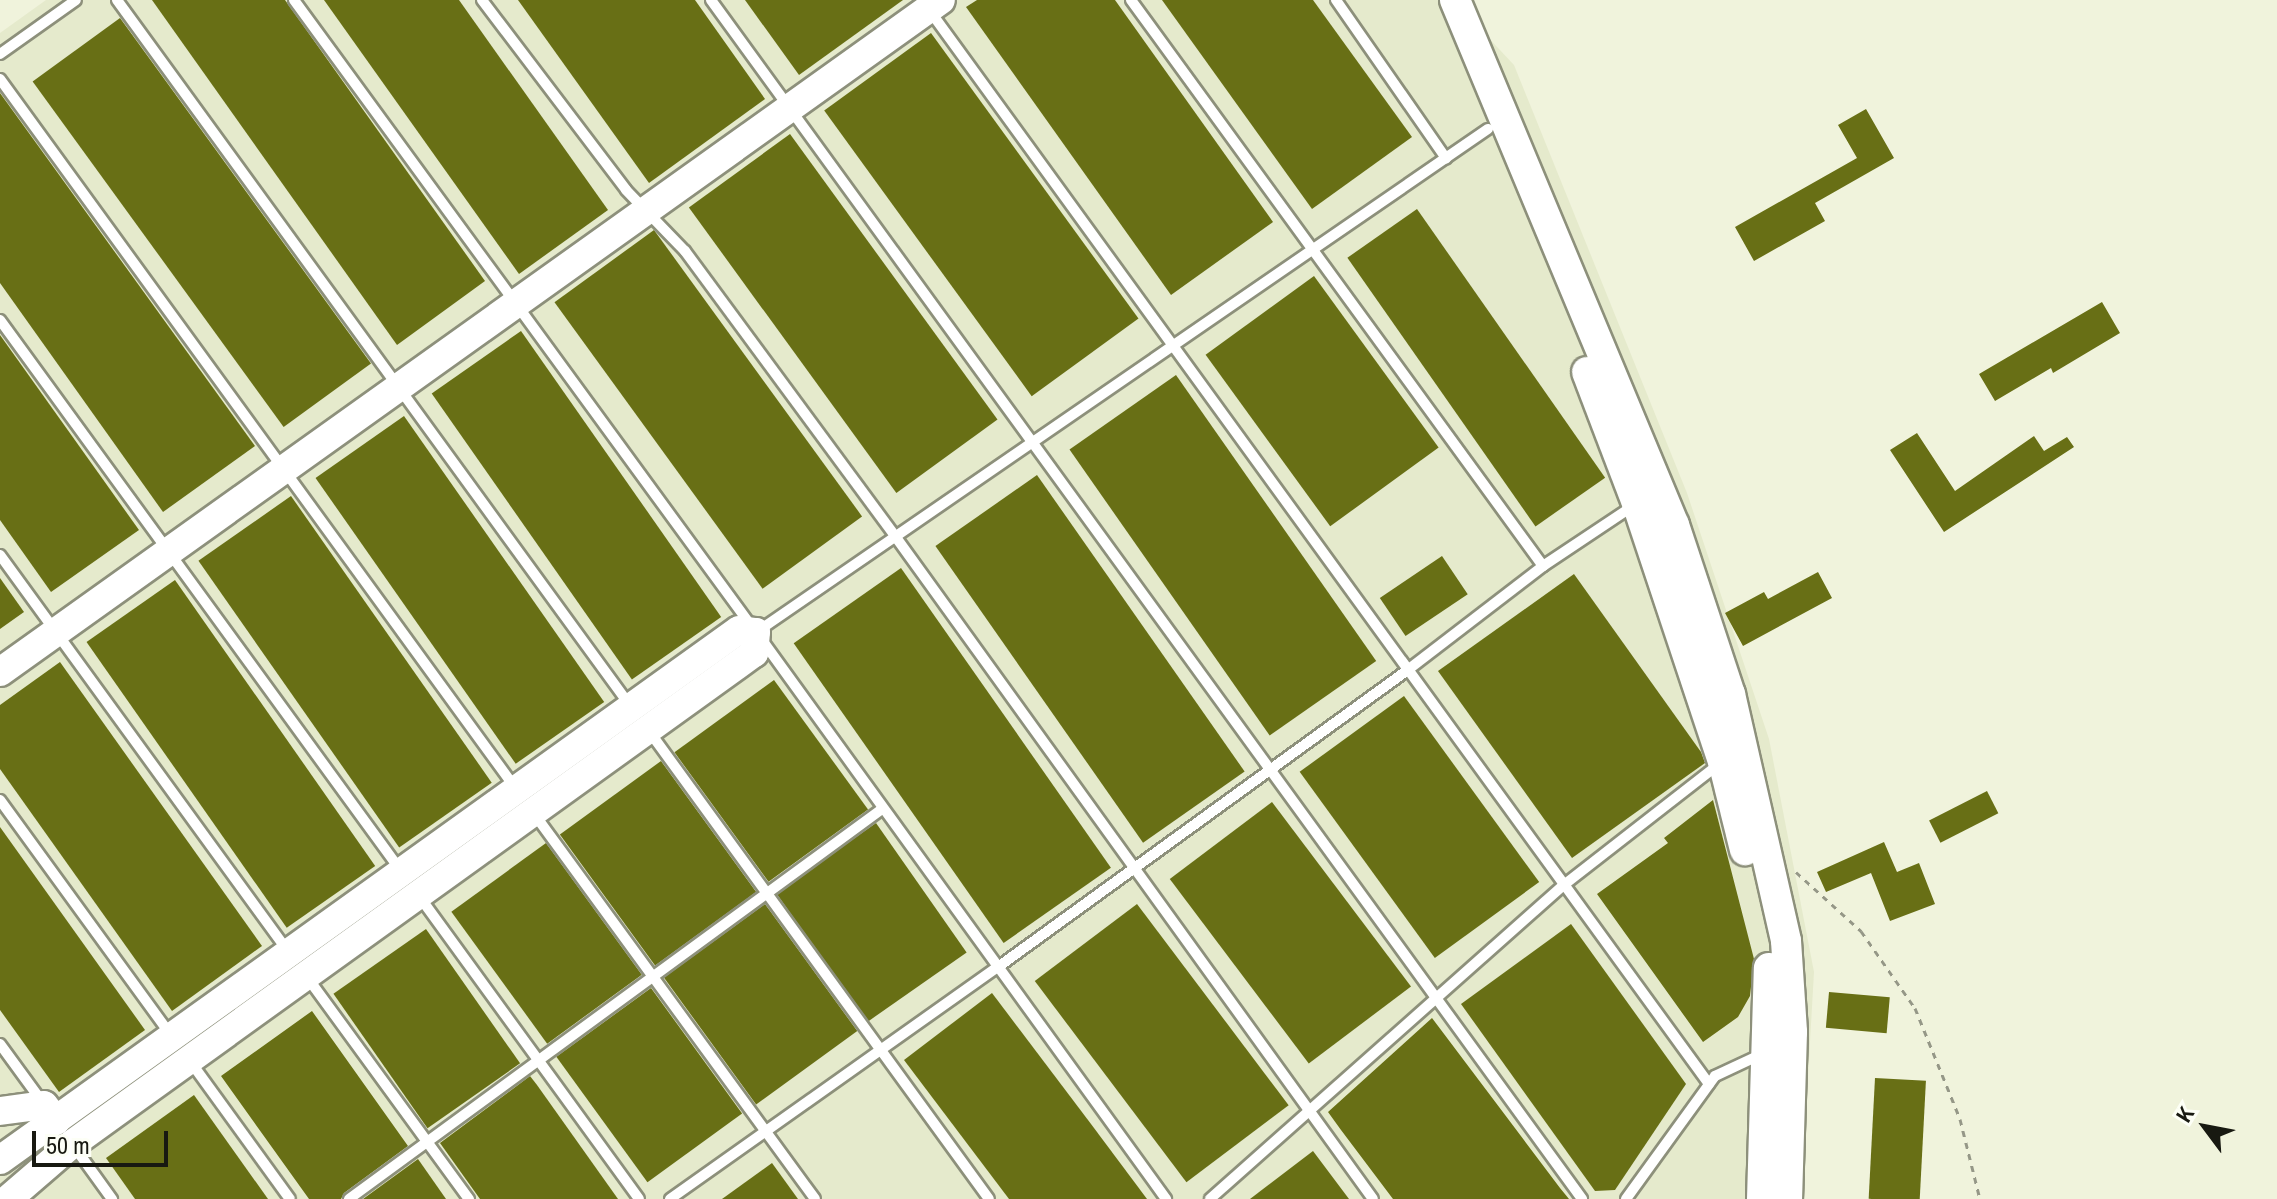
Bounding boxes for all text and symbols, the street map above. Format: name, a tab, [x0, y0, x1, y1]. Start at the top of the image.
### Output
north arrow	[2165, 1087, 2245, 1167]
text: K	[2168, 1101, 2201, 1128]
scale bar	[36, 1115, 172, 1165]
text: 50 m	[46, 1129, 90, 1161]

